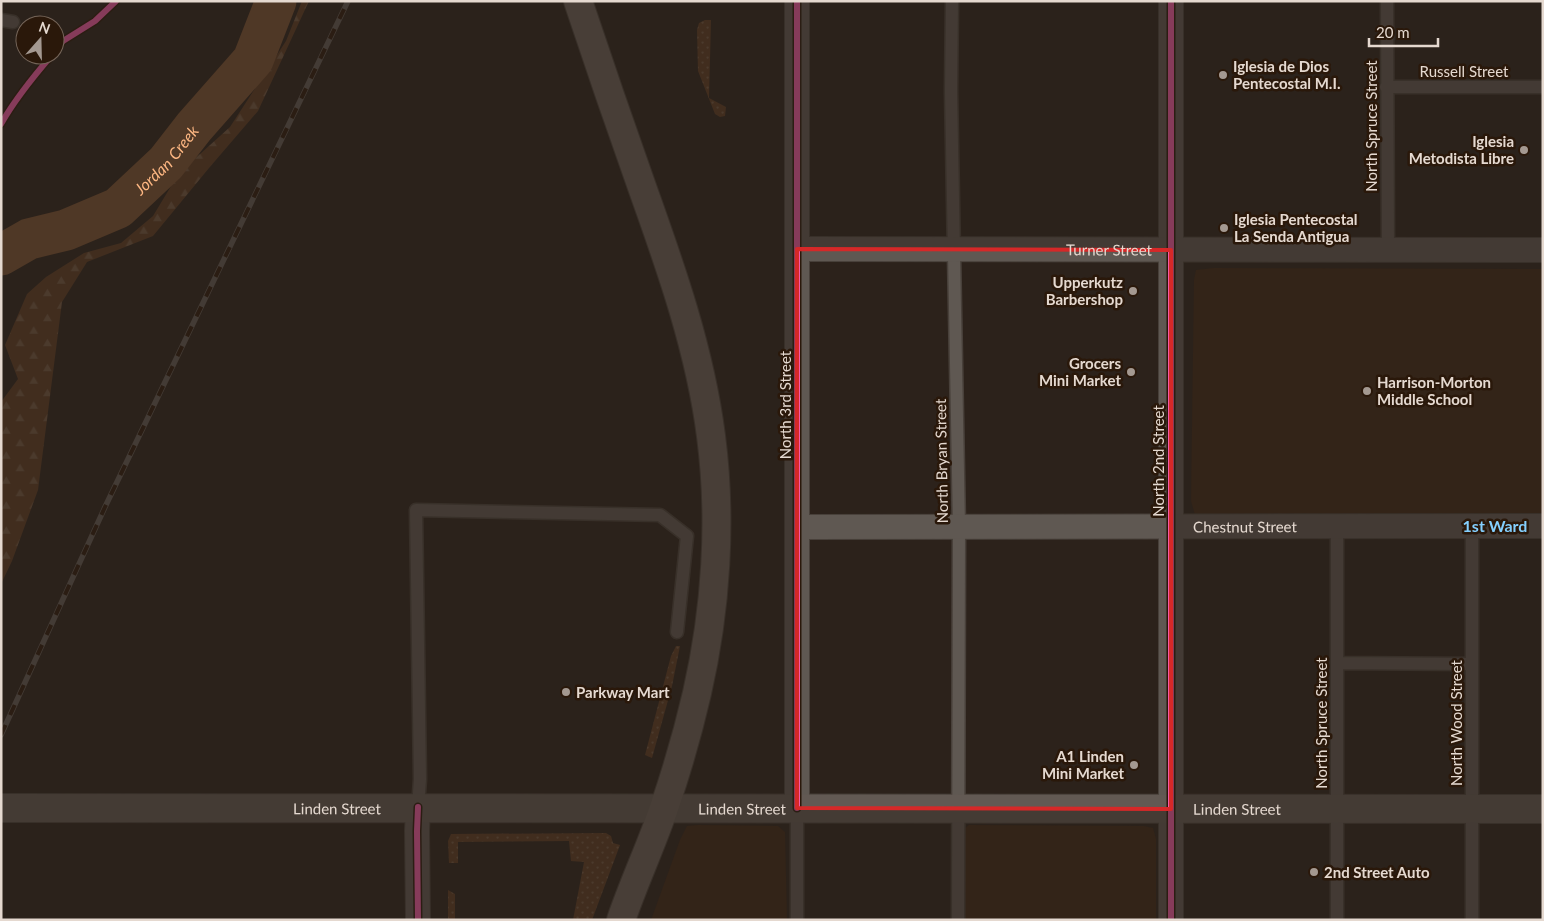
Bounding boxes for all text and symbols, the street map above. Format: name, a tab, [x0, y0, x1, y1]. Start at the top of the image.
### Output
north arrow	[15, 15, 65, 65]
scale bar	[1369, 15, 1438, 47]
text: N	[37, 17, 53, 37]
text: 20 m	[1376, 23, 1410, 41]
place label: Iglesia de Dios Pentecostal M.I.	[1233, 57, 1340, 92]
street label: North Spruce Street	[1362, 60, 1380, 192]
street label: Russell Street	[1420, 62, 1509, 80]
marker: Iglesia de Dios Pentecostal M.I.	[1217, 69, 1229, 81]
water label: Jordan Creek	[129, 121, 202, 199]
place label: Iglesia Metodista Libre	[1409, 132, 1514, 167]
marker: Iglesia Metodista Libre	[1518, 144, 1530, 156]
place label: Iglesia Pentecostal La Senda Antigua	[1234, 210, 1358, 245]
marker: Iglesia Pentecostal La Senda Antigua	[1218, 222, 1230, 234]
street label: Turner Street	[1066, 240, 1153, 258]
place label: Upperkutz Barbershop	[1046, 273, 1123, 308]
marker: Upperkutz Barbershop	[1127, 285, 1139, 297]
street label: North 3rd Street	[776, 350, 794, 459]
place label: Grocers Mini Market	[1039, 354, 1121, 389]
marker: Grocers Mini Market	[1125, 366, 1137, 378]
place label: Harrison-Morton Middle School	[1377, 373, 1491, 408]
marker: Harrison-Morton Middle School	[1361, 385, 1373, 397]
street label: North Bryan Street	[931, 398, 951, 523]
street label: North 2nd Street	[1149, 405, 1167, 517]
district label: 1st Ward	[1463, 516, 1527, 535]
street label: Chestnut Street	[1193, 517, 1297, 535]
street label: North Spruce Street	[1312, 657, 1330, 789]
street label: North Wood Street	[1447, 659, 1465, 786]
place label: Parkway Mart	[576, 683, 670, 701]
marker: Parkway Mart	[560, 686, 572, 698]
place label: A1 Linden Mini Market	[1042, 747, 1124, 782]
marker: A1 Linden Mini Market	[1128, 759, 1140, 771]
street label: Linden Street	[293, 799, 382, 817]
street label: Linden Street	[698, 799, 787, 818]
street label: Linden Street	[1193, 800, 1282, 818]
place label: 2nd Street Auto	[1324, 863, 1430, 881]
marker: 2nd Street Auto	[1308, 866, 1320, 878]

